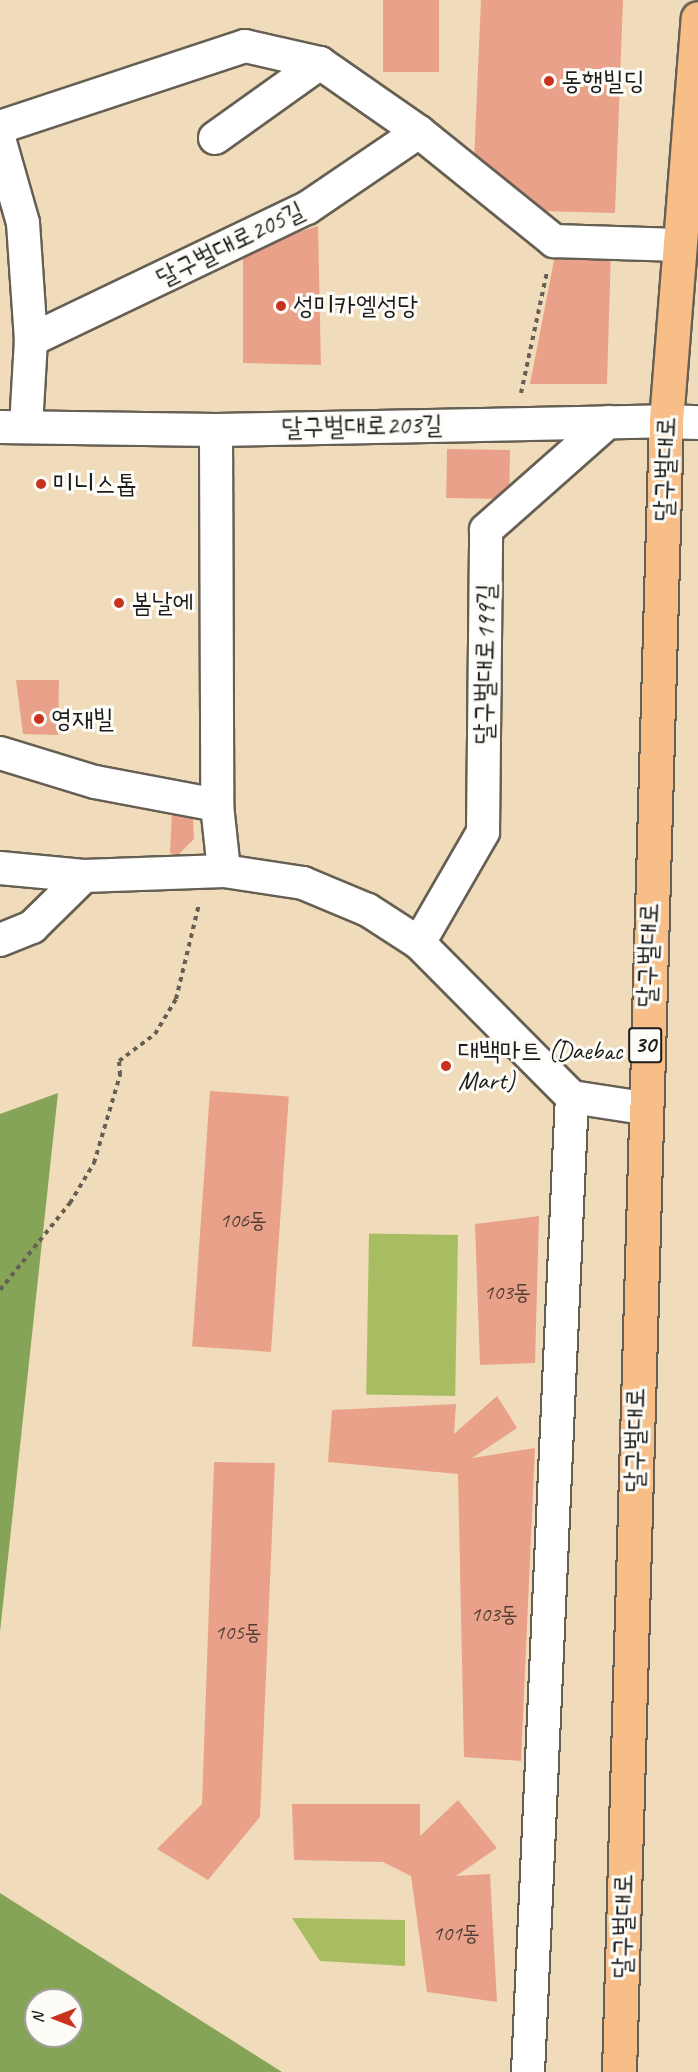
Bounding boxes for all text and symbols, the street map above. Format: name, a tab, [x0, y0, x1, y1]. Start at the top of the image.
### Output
place label: 동행빌딩	[561, 65, 645, 97]
marker: 동행빌딩	[542, 74, 556, 88]
street label: 달구벌대로205길	[151, 195, 309, 293]
place label: 성미카엘성당	[293, 290, 419, 322]
marker: 성미카엘성당	[274, 299, 288, 313]
street label: 달구벌대로203길	[281, 409, 443, 443]
street label: 달구벌대로	[648, 416, 682, 522]
place label: 미니스톱	[53, 468, 137, 500]
marker: 미니스톱	[34, 477, 48, 491]
street label: 달구벌대로199길	[468, 583, 502, 745]
place label: 봄날에	[131, 587, 194, 619]
marker: 봄날에	[112, 596, 126, 610]
place label: 영재빌	[51, 703, 114, 735]
marker: 영재빌	[32, 712, 46, 726]
street label: 달구벌대로	[631, 902, 665, 1008]
road number: 30	[627, 1024, 663, 1066]
place label: 대백마트 (Daebac Mart)	[458, 1035, 622, 1096]
marker: 대백마트 (Daebac Mart)	[439, 1059, 453, 1073]
house number: 106동	[219, 1208, 267, 1234]
house number: 103동	[483, 1280, 531, 1306]
street label: 달구벌대로	[618, 1387, 652, 1493]
house number: 103동	[470, 1602, 518, 1628]
house number: 105동	[214, 1620, 262, 1646]
street label: 달구벌대로	[606, 1873, 640, 1979]
house number: 101동	[432, 1921, 480, 1947]
north arrow	[24, 1988, 84, 2048]
text: N	[28, 2013, 48, 2023]

